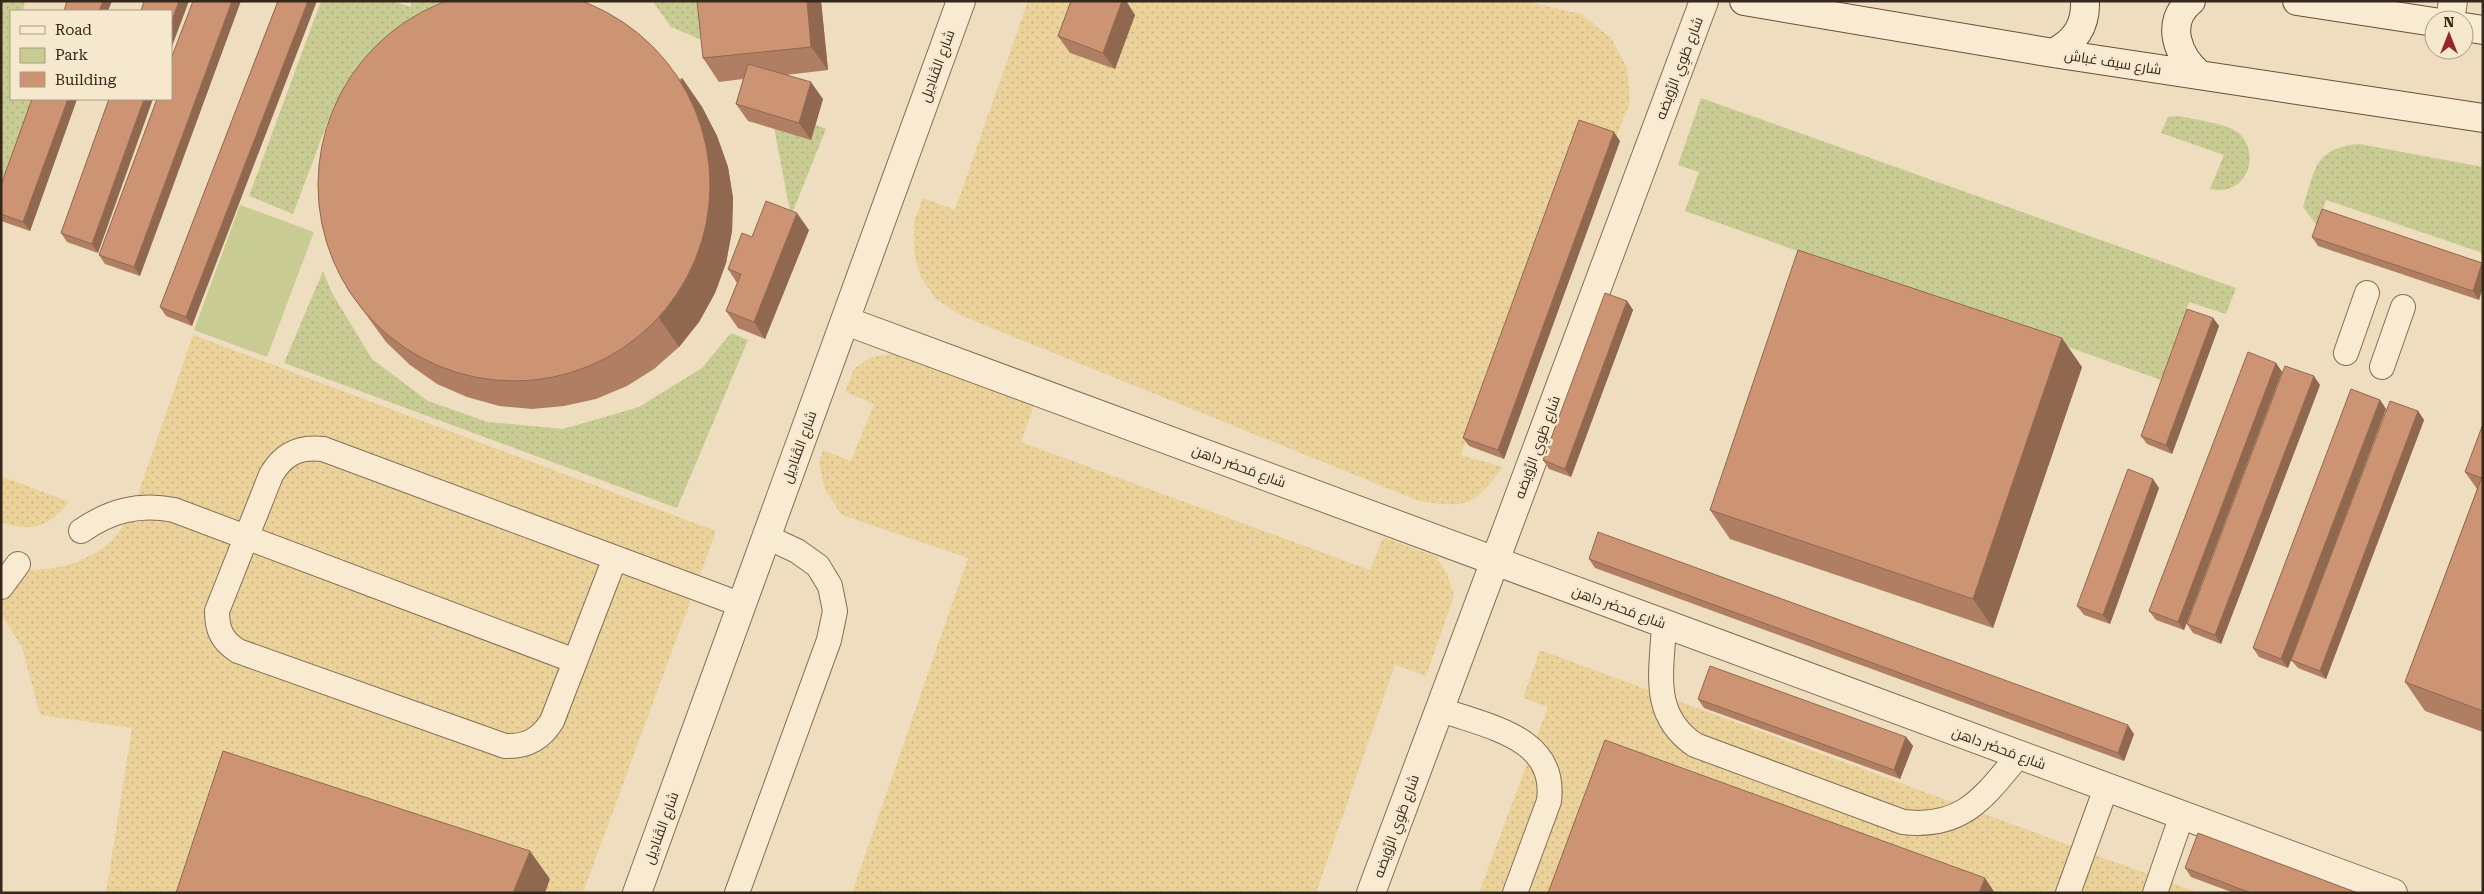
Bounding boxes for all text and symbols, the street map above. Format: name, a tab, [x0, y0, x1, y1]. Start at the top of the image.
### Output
legend	[10, 10, 172, 100]
north arrow	[2424, 10, 2474, 60]
text: N	[2444, 14, 2455, 30]
street label: شارع طَوِي الرِّوَيضه	[1652, 15, 1710, 123]
text: Road	[55, 21, 92, 39]
street label: شارع القَنادِيل	[917, 28, 958, 105]
text: Park	[55, 46, 89, 64]
street label: شارع سيف غباش	[2063, 46, 2163, 79]
text: Building	[55, 71, 117, 89]
street label: شارع طَوِي الرِّوَيضه	[1511, 393, 1567, 502]
street label: شارع القَنادِيل	[779, 409, 820, 486]
street label: شارع مَحضَر داهن	[1190, 442, 1288, 491]
street label: شارع مَحضَر داهن	[1570, 583, 1668, 632]
street label: شارع مَحضَر داهن	[1950, 724, 2048, 773]
street label: شارع طَوِي الرِّوَيضه	[1370, 772, 1426, 881]
street label: شارع القَنادِيل	[641, 790, 682, 867]

